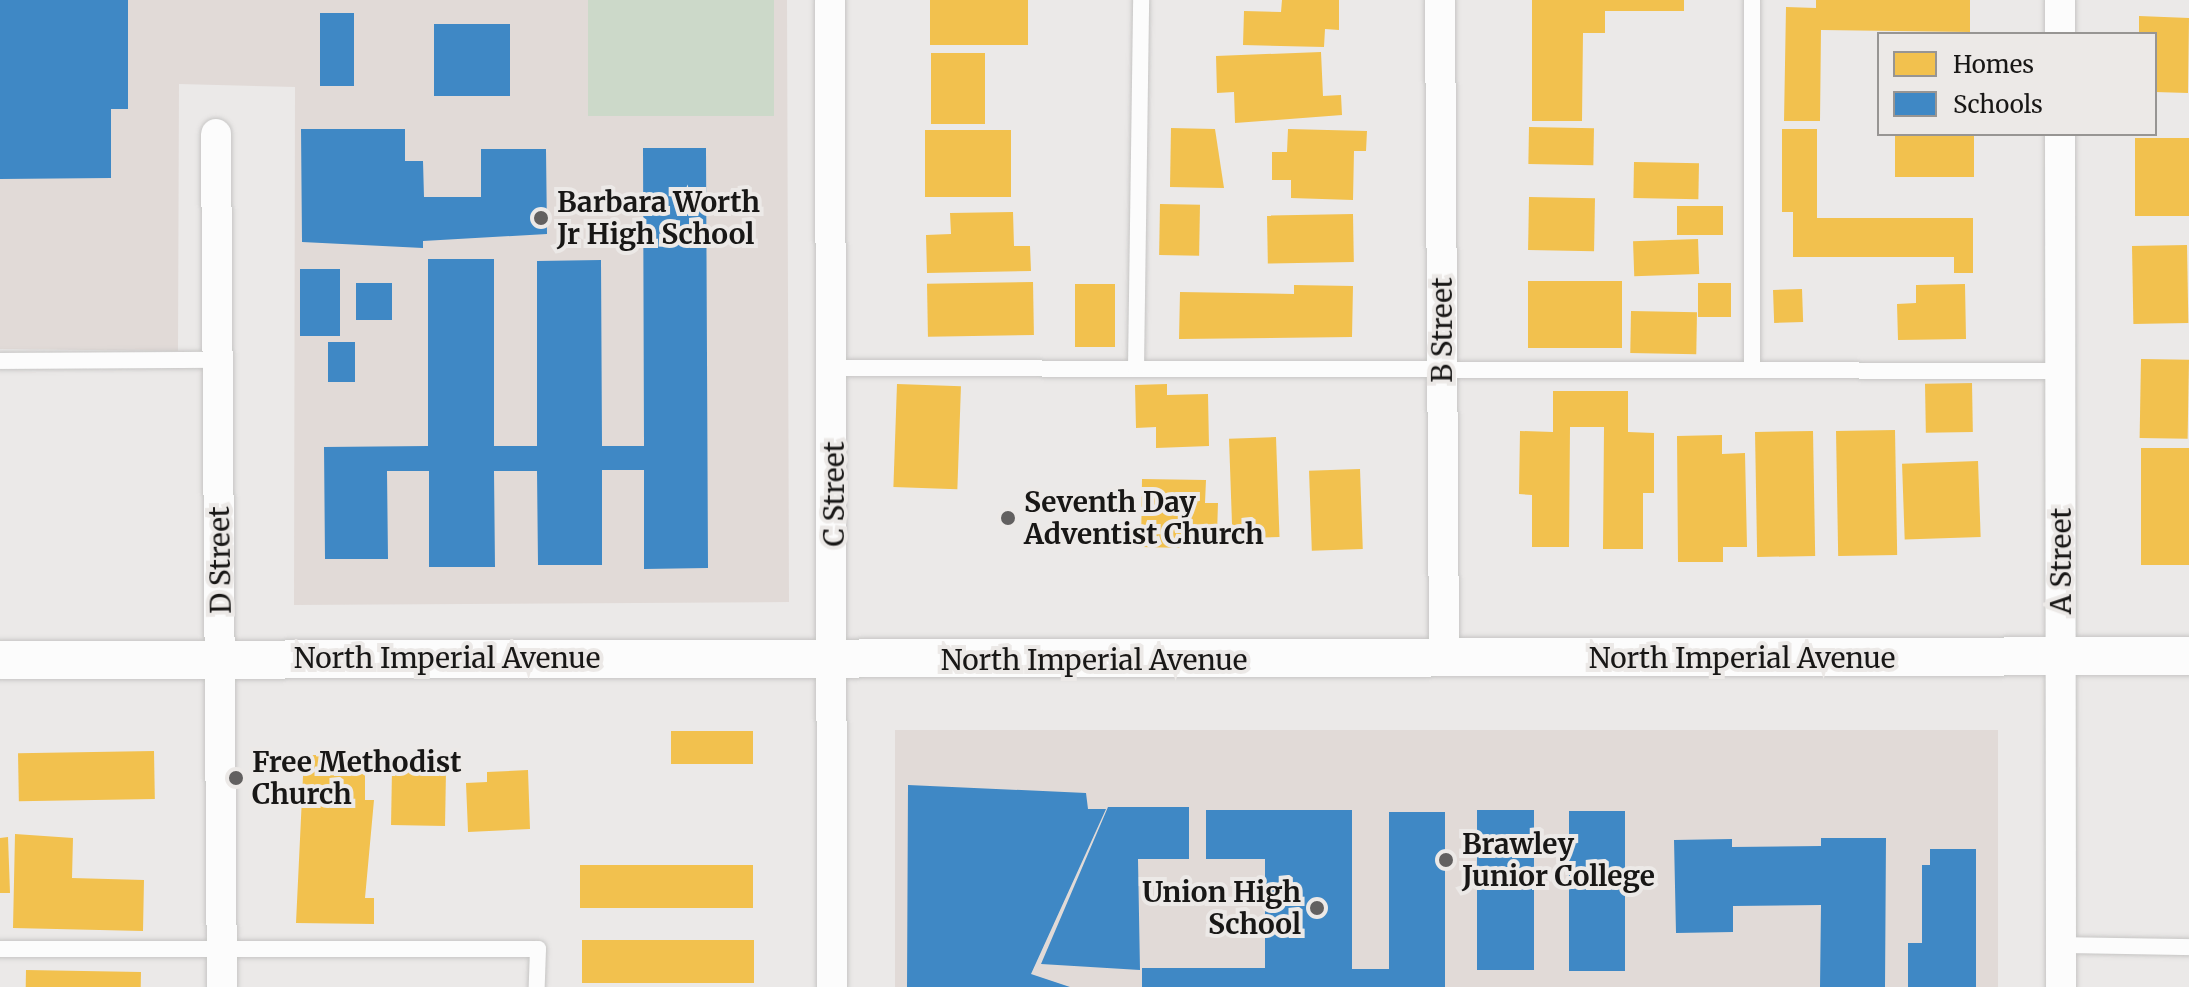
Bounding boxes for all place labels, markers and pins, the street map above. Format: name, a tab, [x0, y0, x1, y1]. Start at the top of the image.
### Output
place label: Barbara Worth Jr High School	[557, 185, 760, 251]
marker: Barbara Worth Jr High School	[532, 209, 550, 227]
place label: Seventh Day Adventist Church	[1024, 485, 1264, 551]
marker: Seventh Day Adventist Church	[999, 509, 1017, 527]
place label: Free Methodist Church	[252, 745, 462, 811]
marker: Free Methodist Church	[227, 769, 245, 787]
place label: Brawley Junior College	[1462, 827, 1655, 893]
marker: Brawley Junior College	[1437, 851, 1455, 869]
place label: Union High School	[1142, 875, 1301, 941]
marker: Union High School	[1308, 899, 1326, 917]

